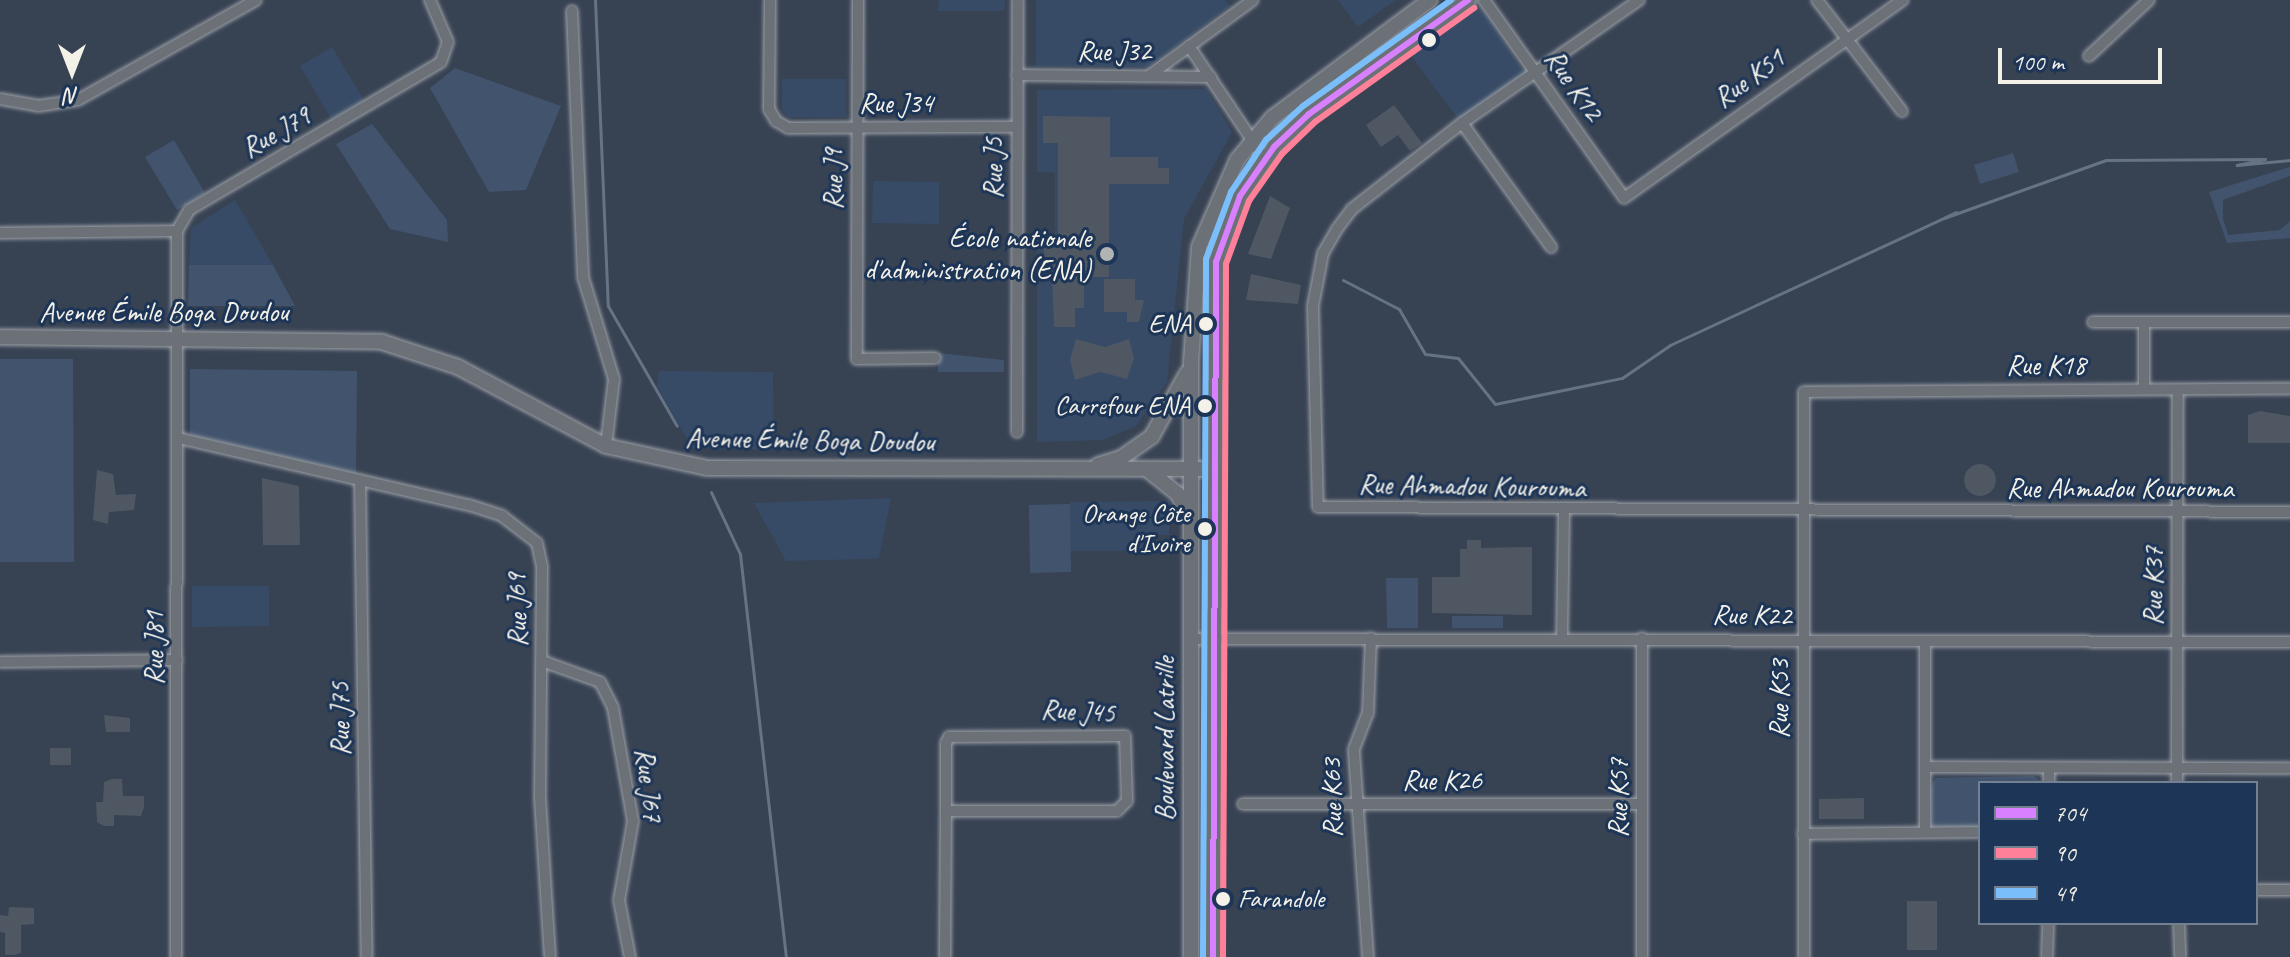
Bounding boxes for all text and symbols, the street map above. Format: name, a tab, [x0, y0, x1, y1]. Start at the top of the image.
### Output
north arrow	[32, 32, 112, 112]
unlabelled marker	[1421, 32, 1437, 48]
scale bar	[2002, 32, 2166, 82]
street label: Rue J32	[1077, 34, 1151, 68]
street label: Rue K51	[1707, 41, 1791, 115]
street label: Rue K12	[1537, 43, 1611, 127]
text: 100 m	[2012, 47, 2064, 77]
text: N	[65, 82, 79, 110]
street label: Rue J34	[859, 86, 933, 120]
street label: Rue J79	[235, 99, 317, 165]
street label: Rue J5	[976, 137, 1010, 199]
street label: Rue J9	[816, 148, 850, 210]
place label: École nationale d'administration (ENA)	[864, 221, 1091, 287]
marker: École nationale d'administration (ENA)	[1098, 245, 1116, 263]
street label: Avenue Émile Boga Doudou	[40, 295, 288, 329]
place label: ENA	[1149, 308, 1191, 340]
marker: ENA	[1198, 316, 1214, 332]
street label: Rue K18	[2006, 348, 2086, 382]
place label: Carrefour ENA	[1055, 390, 1190, 422]
marker: Carrefour ENA	[1197, 398, 1213, 414]
street label: Avenue Émile Boga Doudou	[686, 421, 934, 459]
street label: Rue Ahmadou Kourouma	[1359, 467, 1585, 505]
street label: Rue Ahmadou Kourouma	[2007, 471, 2233, 505]
place label: Orange Côte d'Ivoire	[1082, 498, 1190, 560]
marker: Orange Côte d'Ivoire	[1197, 521, 1213, 537]
street label: Rue K37	[2136, 546, 2170, 626]
street label: Rue J69	[500, 573, 534, 647]
street label: Rue K22	[1712, 598, 1792, 632]
street label: Rue J81	[137, 611, 171, 685]
street label: Boulevard Latrille	[1148, 656, 1182, 822]
street label: Rue K53	[1762, 659, 1796, 739]
street label: Rue J75	[323, 682, 357, 756]
street label: Rue J45	[1040, 692, 1116, 730]
street label: Rue J67	[628, 746, 670, 824]
street label: Rue K63	[1315, 758, 1349, 838]
street label: Rue K57	[1601, 758, 1635, 838]
street label: Rue K26	[1402, 763, 1482, 797]
legend	[1978, 781, 2258, 925]
text: 704	[2054, 798, 2086, 828]
text: 90	[2054, 838, 2076, 868]
text: 49	[2054, 878, 2076, 908]
place label: Farandole	[1238, 883, 1324, 915]
marker: Farandole	[1215, 891, 1231, 907]

